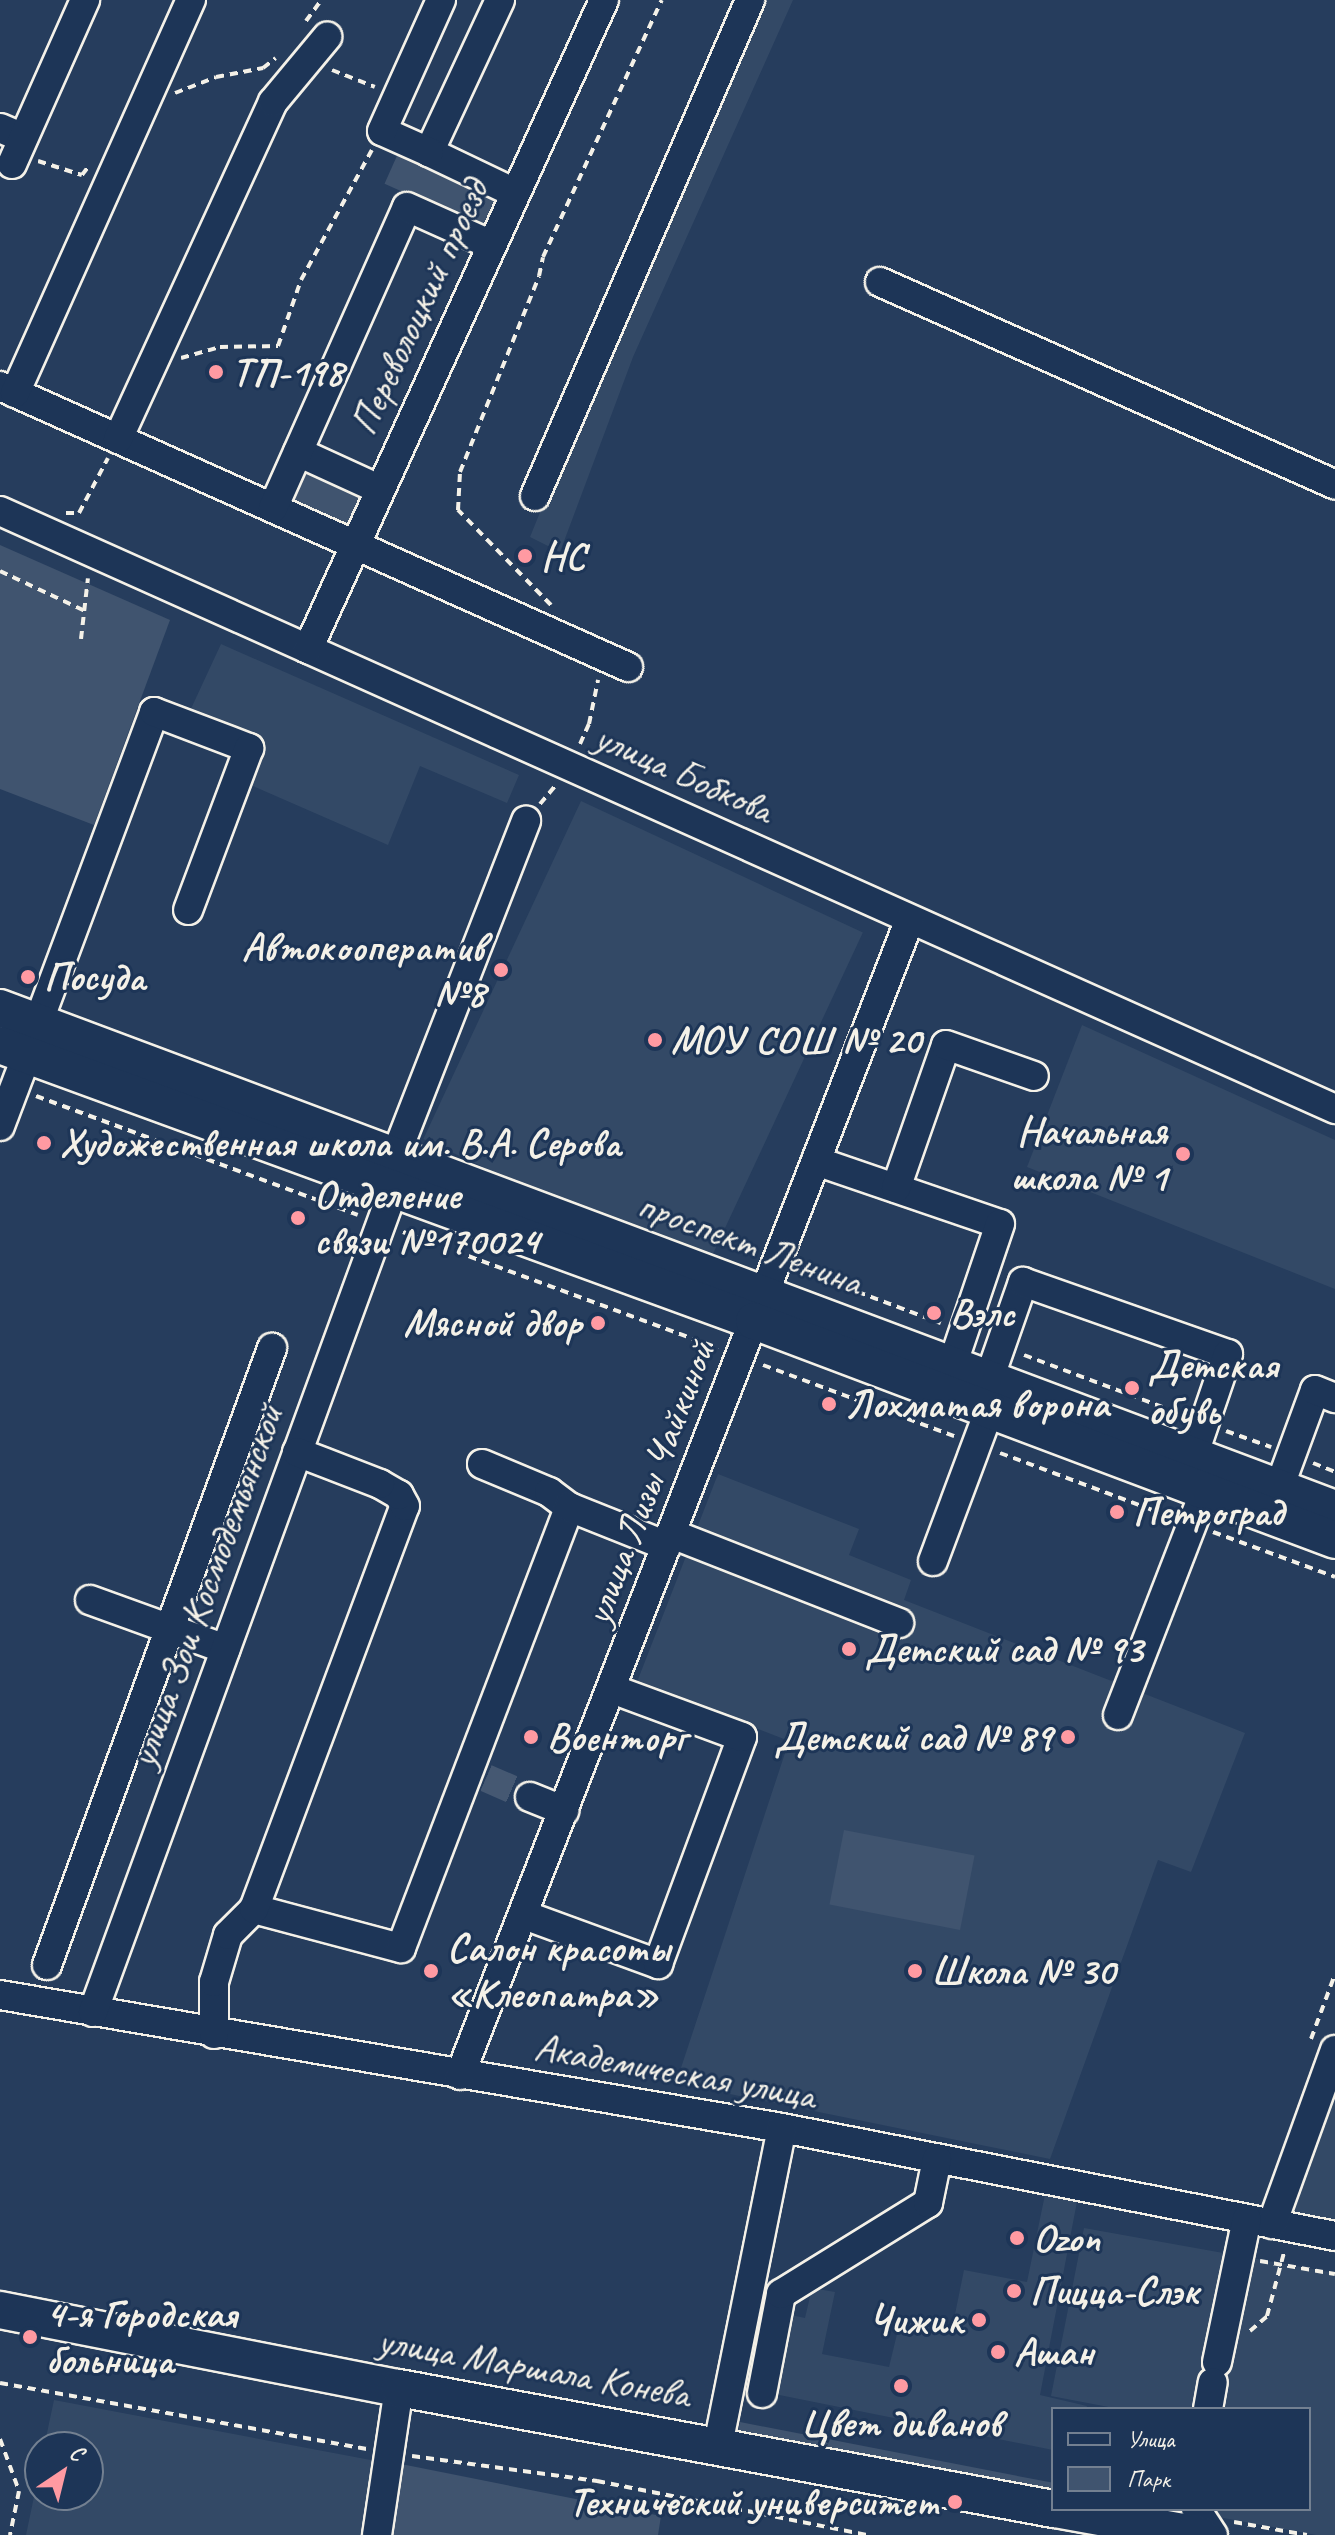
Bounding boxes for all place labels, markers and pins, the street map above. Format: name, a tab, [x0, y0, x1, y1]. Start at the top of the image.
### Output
place label: ТП-198	[232, 348, 343, 396]
marker: ТП-198	[207, 363, 225, 381]
place label: НС	[541, 532, 585, 580]
marker: НС	[516, 547, 534, 565]
place label: Автокооператив №8	[242, 923, 485, 1017]
place label: Посуда	[44, 953, 145, 1001]
marker: Автокооператив №8	[492, 961, 510, 979]
marker: Посуда	[19, 968, 37, 986]
place label: МОУ СОШ № 20	[671, 1016, 917, 1064]
marker: МОУ СОШ № 20	[646, 1031, 664, 1049]
place label: Начальная школа № 1	[1011, 1107, 1167, 1201]
place label: Художественная школа им. В.А. Серова	[60, 1119, 616, 1167]
marker: Художественная школа им. В.А. Серова	[35, 1134, 53, 1152]
marker: Начальная школа № 1	[1174, 1145, 1192, 1163]
place label: Отделение связи №170024	[314, 1171, 539, 1265]
marker: Отделение связи №170024	[289, 1209, 307, 1227]
place label: Вэлс	[950, 1289, 1014, 1337]
place label: Мясной двор	[403, 1299, 582, 1347]
marker: Вэлс	[925, 1304, 943, 1322]
marker: Мясной двор	[589, 1314, 607, 1332]
place label: Детская обувь	[1148, 1341, 1278, 1435]
marker: Детская обувь	[1123, 1379, 1141, 1397]
place label: Лохматая ворона	[845, 1380, 1105, 1428]
marker: Лохматая ворона	[820, 1395, 838, 1413]
place label: Петроград	[1133, 1488, 1284, 1536]
marker: Петроград	[1108, 1503, 1126, 1521]
place label: Детский сад № 93	[865, 1625, 1143, 1673]
marker: Детский сад № 93	[840, 1640, 858, 1658]
place label: Военторг	[547, 1713, 687, 1761]
place label: Детский сад № 89	[774, 1713, 1052, 1761]
marker: Военторг	[522, 1728, 540, 1746]
marker: Детский сад № 89	[1059, 1728, 1077, 1746]
place label: Салон красоты «Клеопатра»	[447, 1924, 671, 2018]
place label: Школа № 30	[931, 1947, 1115, 1995]
marker: Салон красоты «Клеопатра»	[422, 1962, 440, 1980]
marker: Школа № 30	[906, 1962, 924, 1980]
place label: Ozon	[1033, 2214, 1100, 2262]
marker: Ozon	[1008, 2229, 1026, 2247]
place label: Пицца-Слэк	[1030, 2267, 1198, 2315]
marker: Пицца-Слэк	[1005, 2282, 1023, 2300]
place label: 4-я Городская больница	[46, 2290, 236, 2384]
place label: Чижик	[868, 2296, 963, 2344]
marker: Чижик	[970, 2311, 988, 2329]
marker: 4-я Городская больница	[21, 2328, 39, 2346]
place label: Ашан	[1014, 2328, 1093, 2376]
marker: Ашан	[989, 2343, 1007, 2361]
marker: Цвет диванов	[892, 2377, 910, 2395]
place label: Цвет диванов	[802, 2399, 1000, 2447]
place label: Технический университет	[569, 2478, 939, 2526]
marker: Технический университет	[946, 2493, 964, 2511]

